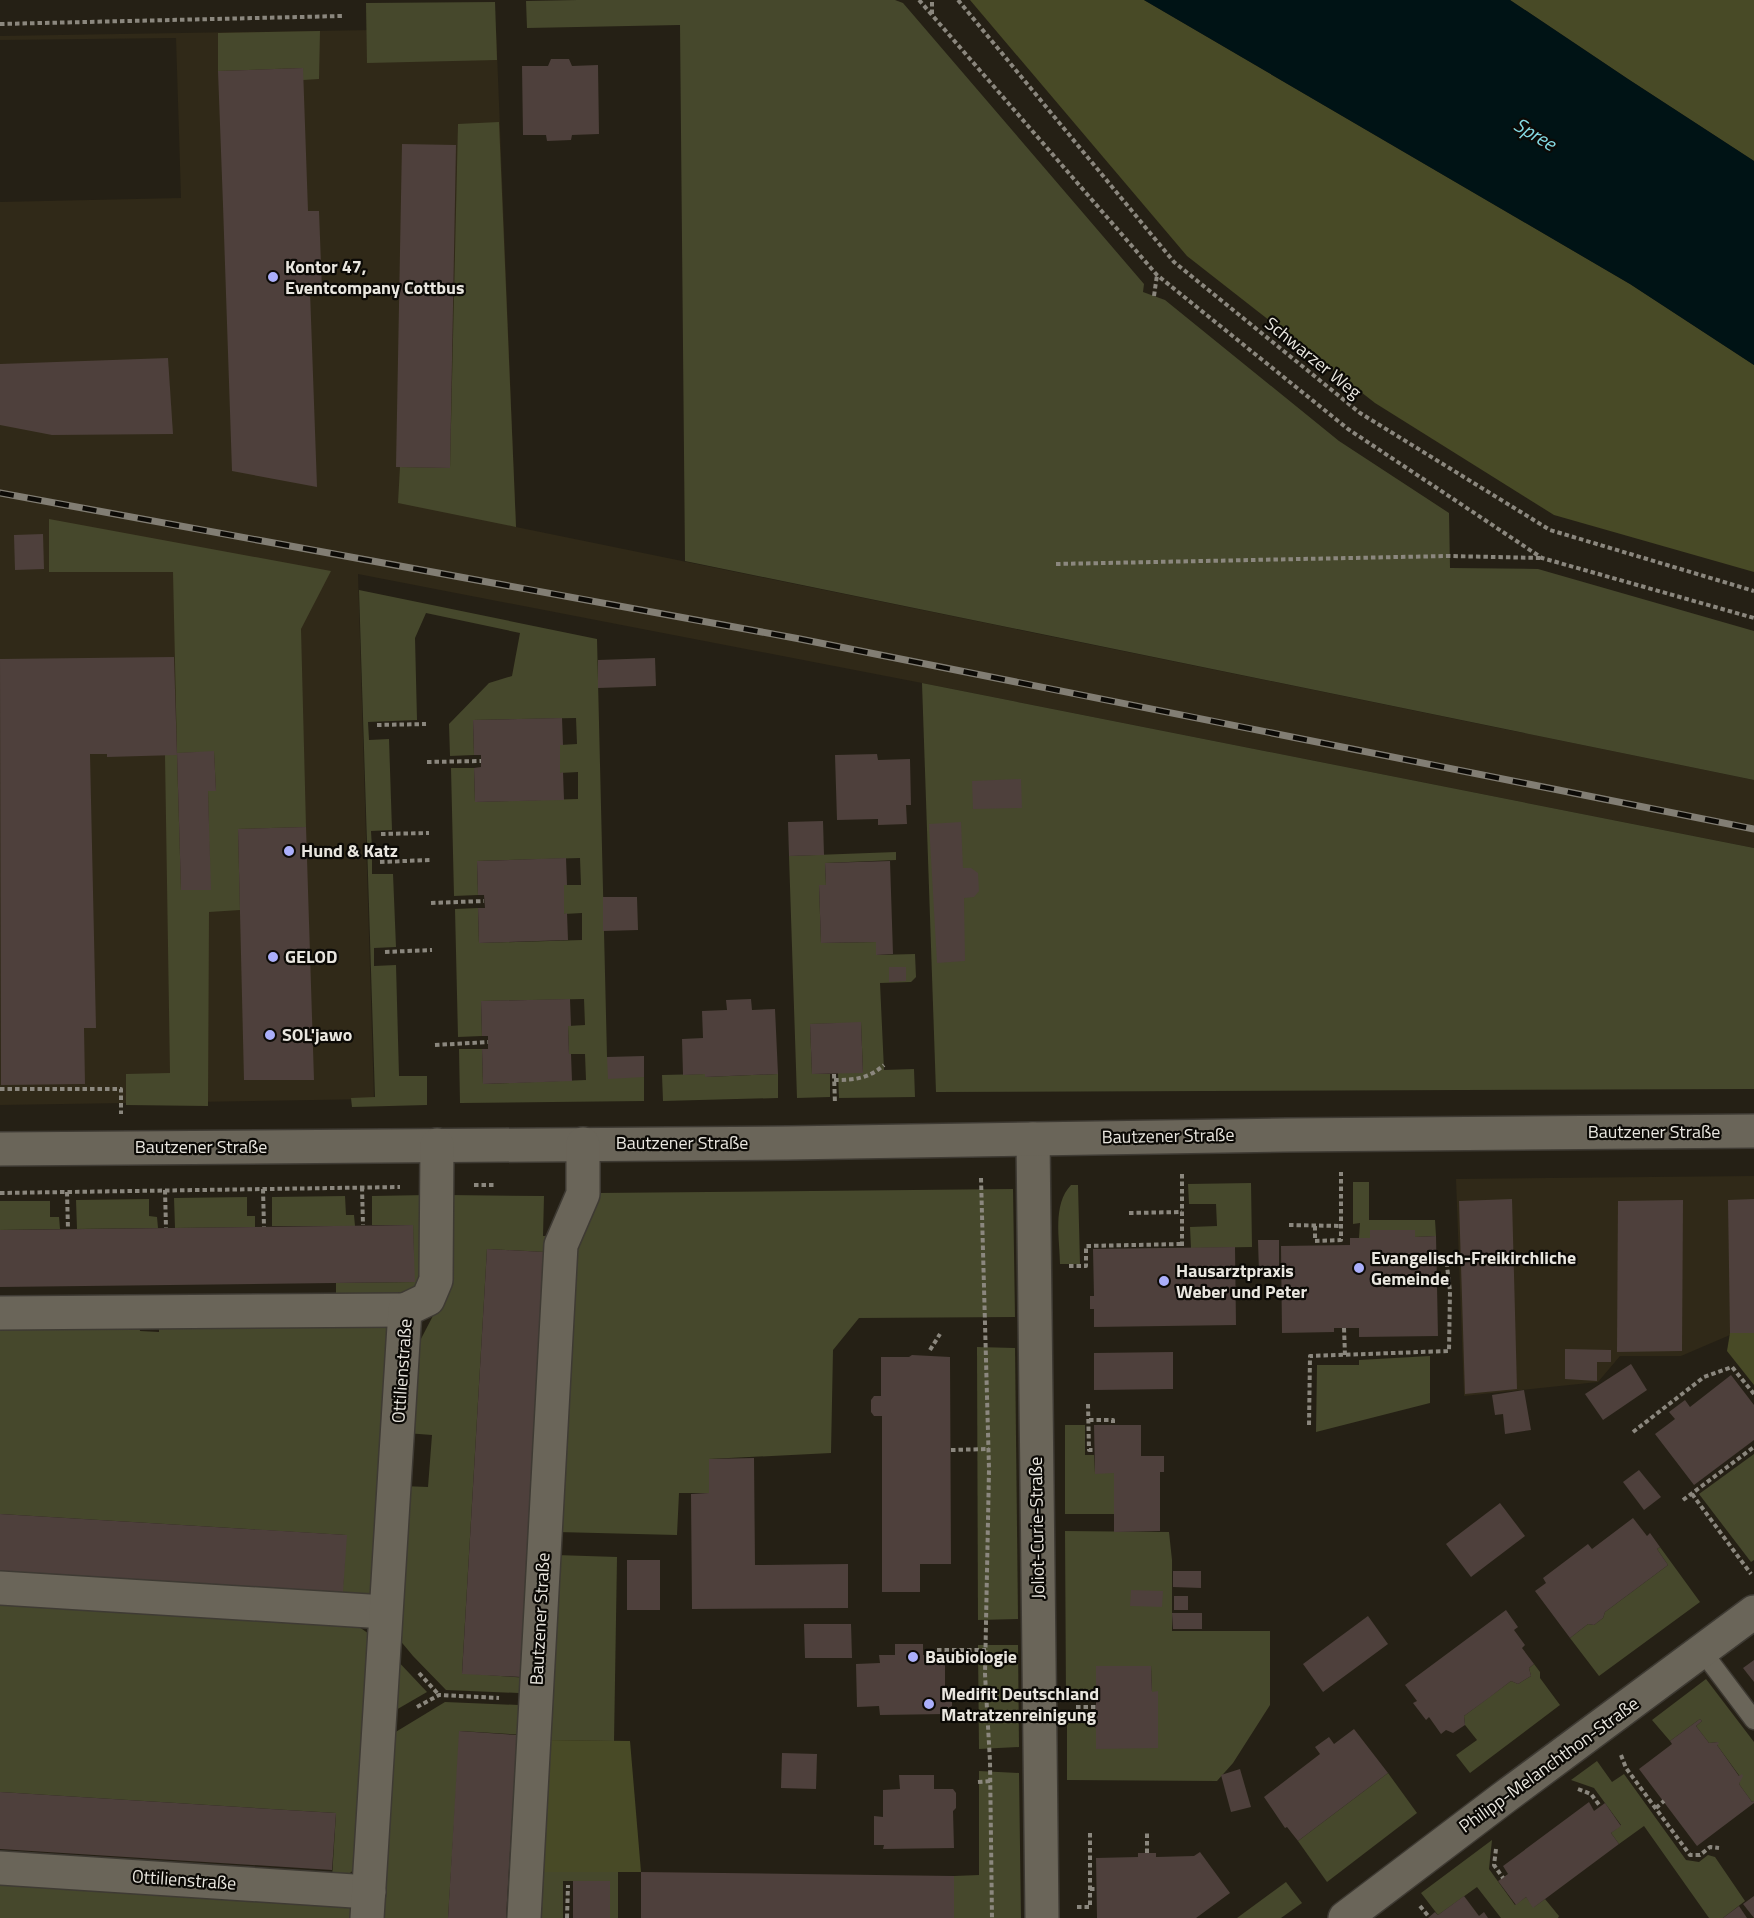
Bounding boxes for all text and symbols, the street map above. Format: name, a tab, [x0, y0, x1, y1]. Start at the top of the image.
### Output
water label: Spree	[1508, 109, 1564, 159]
place label: Kontor 47, Eventcompany Cottbus	[285, 253, 465, 301]
marker: Kontor 47, Eventcompany Cottbus	[266, 270, 280, 284]
street label: Schwarzer Weg	[1259, 310, 1367, 405]
place label: Hund & Katz	[301, 837, 398, 864]
marker: Hund & Katz	[282, 844, 296, 858]
place label: GELOD	[285, 943, 338, 970]
marker: GELOD	[266, 950, 280, 964]
place label: SOL'jawo	[282, 1021, 352, 1048]
marker: SOL'jawo	[263, 1028, 277, 1042]
street label: Bautzener Straße	[1588, 1118, 1720, 1145]
street label: Bautzener Straße	[1101, 1121, 1235, 1150]
street label: Bautzener Straße	[616, 1129, 748, 1156]
street label: Bautzener Straße	[135, 1133, 267, 1160]
place label: Evangelisch-Freikirchliche Gemeinde	[1371, 1244, 1576, 1292]
place label: Hausarztpraxis Weber und Peter	[1176, 1257, 1307, 1305]
marker: Evangelisch-Freikirchliche Gemeinde	[1352, 1261, 1366, 1275]
marker: Hausarztpraxis Weber und Peter	[1157, 1274, 1171, 1288]
street label: Ottilienstraße	[384, 1318, 419, 1424]
street label: Joliot-Curie-Straße	[1022, 1457, 1051, 1599]
street label: Bautzener Straße	[523, 1552, 556, 1686]
place label: Baubiologie	[925, 1643, 1017, 1670]
marker: Baubiologie	[906, 1650, 920, 1664]
place label: Medifit Deutschland Matratzenreinigung	[941, 1680, 1099, 1728]
street label: Philipp-Melanchthon-Straße	[1453, 1690, 1644, 1839]
marker: Medifit Deutschland Matratzenreinigung	[922, 1697, 936, 1711]
street label: Ottilienstraße	[131, 1862, 237, 1897]

